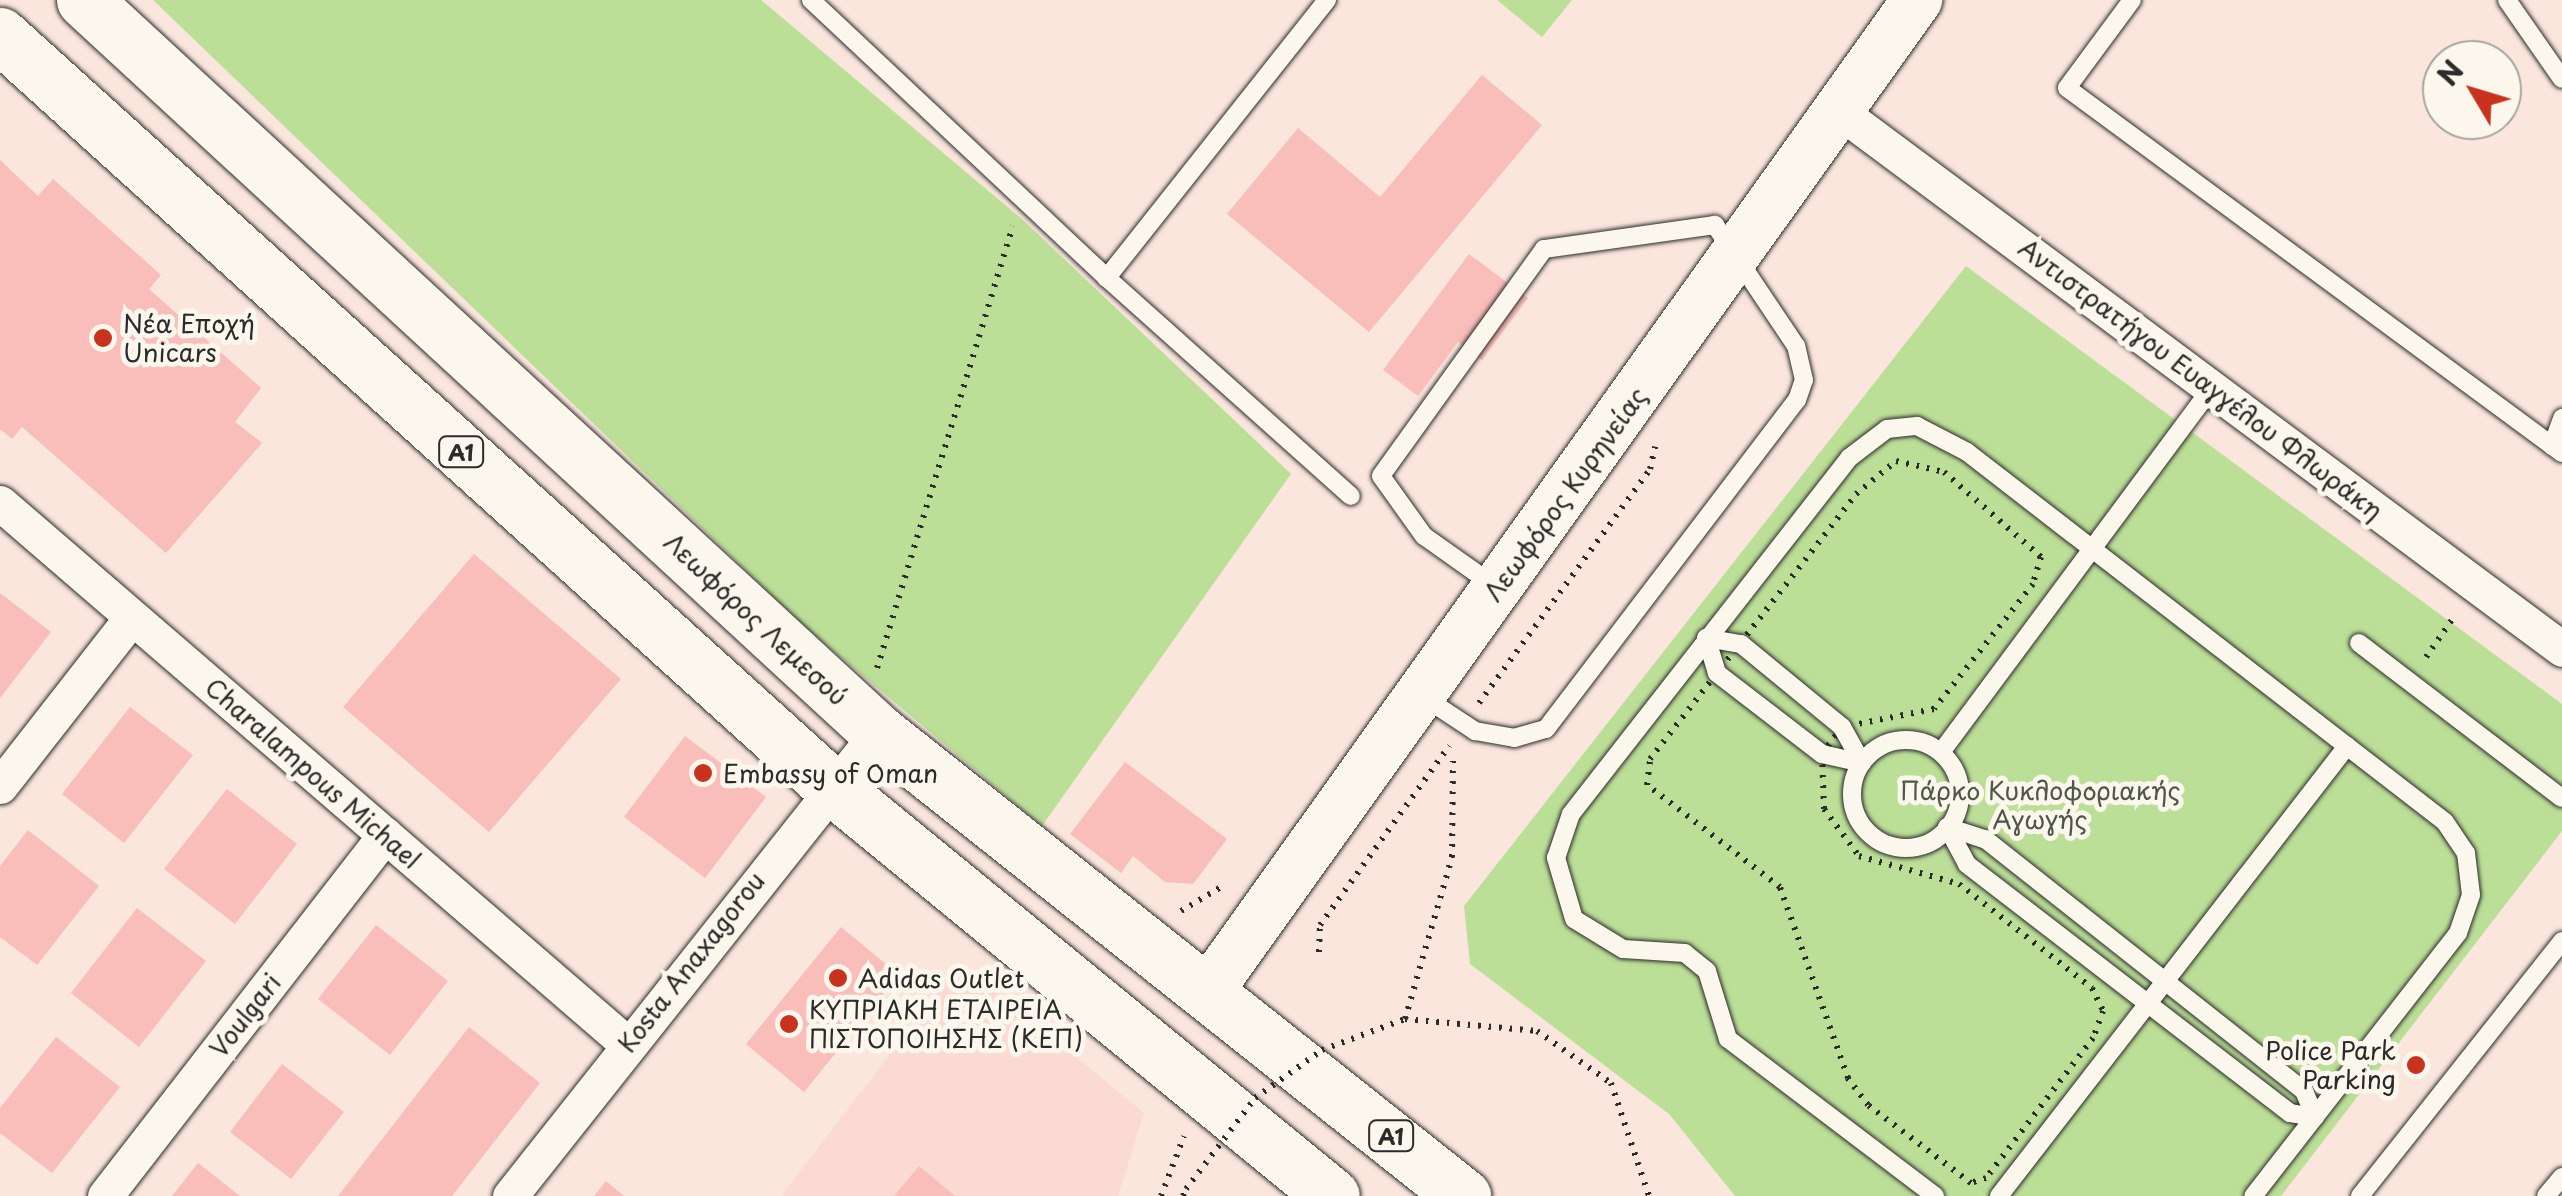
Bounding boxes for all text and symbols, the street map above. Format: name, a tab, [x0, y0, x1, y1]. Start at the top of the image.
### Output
north arrow	[2422, 40, 2522, 140]
text: N	[2426, 50, 2473, 94]
street label: Αντιστρατήγου Ευαγγέλου Φλωράκη	[2013, 232, 2389, 526]
place label: Νέα Εποχή Unicars	[123, 309, 255, 368]
marker: Νέα Εποχή Unicars	[92, 327, 114, 349]
street label: Λεωφόρος Κυρηνείας	[1477, 381, 1653, 607]
road number: A1	[436, 435, 486, 469]
street label: Λεωφόρος Λεμεσού	[659, 527, 853, 711]
street label: Charalampous Michael	[199, 672, 427, 874]
place label: Embassy of Oman	[723, 758, 939, 788]
marker: Embassy of Oman	[692, 762, 714, 784]
park label: Πάρκο Κυκλοφοριακής Αγωγής	[1899, 776, 2181, 835]
street label: Kosta Anaxagorou	[611, 865, 771, 1059]
place label: Adidas Outlet	[858, 963, 1023, 993]
street label: Voulgari	[203, 967, 287, 1063]
marker: Adidas Outlet	[827, 967, 849, 989]
place label: ΚΥΠΡΙΑΚΗ ΕΤΑΙΡΕΙΑ ΠΙΣΤΟΠΟΙΗΣΗΣ (ΚΕΠ)	[809, 995, 1083, 1054]
marker: ΚΥΠΡΙΑΚΗ ΕΤΑΙΡΕΙΑ ΠΙΣΤΟΠΟΙΗΣΗΣ (ΚΕΠ)	[778, 1013, 800, 1035]
place label: Police Park Parking	[2264, 1036, 2396, 1095]
marker: Police Park Parking	[2405, 1054, 2427, 1076]
road number: A1	[1366, 1119, 1416, 1153]

